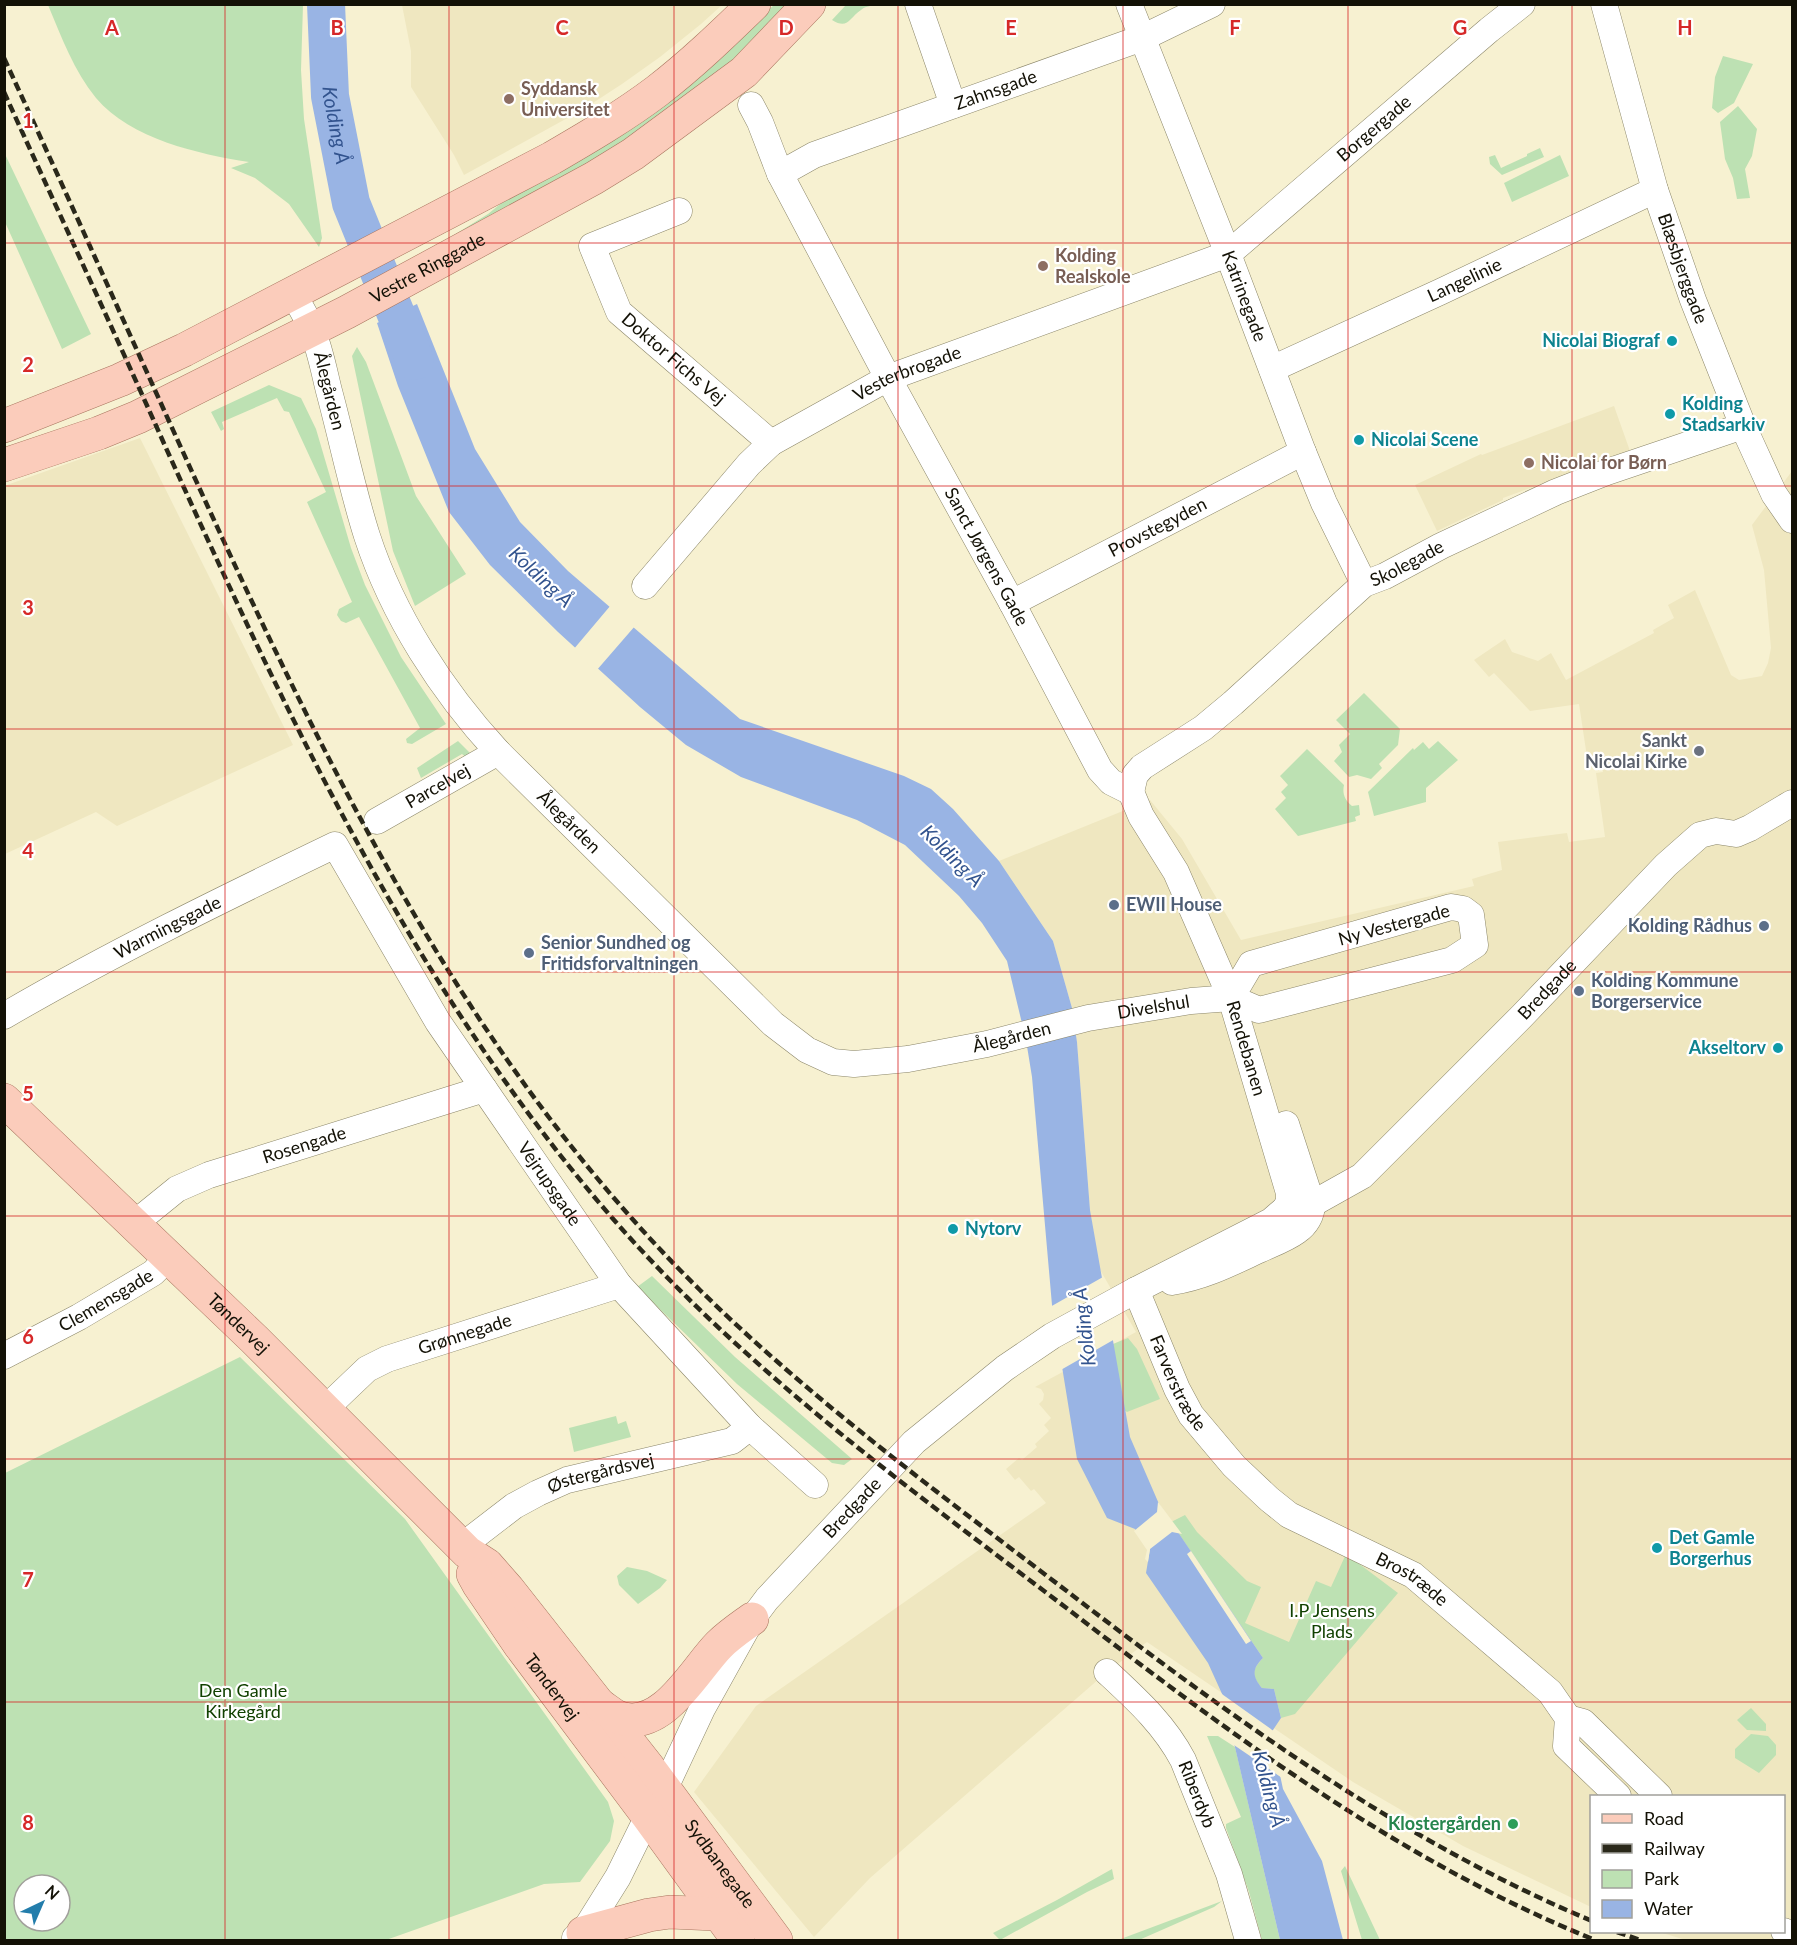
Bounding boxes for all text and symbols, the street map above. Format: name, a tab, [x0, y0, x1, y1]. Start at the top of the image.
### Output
text: A	[104, 15, 119, 39]
text: B	[330, 15, 344, 39]
text: C	[555, 15, 569, 39]
text: D	[778, 15, 794, 39]
text: E	[1005, 15, 1017, 39]
text: F	[1229, 15, 1241, 39]
text: G	[1453, 15, 1467, 39]
text: H	[1677, 15, 1693, 39]
street label: Zahnsgade	[952, 64, 1039, 114]
place label: Syddansk Universitet	[521, 77, 610, 120]
water label: Kolding Å	[319, 86, 356, 166]
street label: Borgergade	[1332, 90, 1415, 166]
marker: Syddansk Universitet	[502, 92, 516, 106]
text: 1	[22, 108, 34, 132]
street label: Blæsbjerggade	[1654, 210, 1713, 327]
street label: Vestre Ringgade	[366, 227, 489, 308]
place label: Kolding Realskole	[1055, 244, 1131, 287]
street label: Katrinegade	[1218, 247, 1272, 344]
street label: Langelinie	[1424, 252, 1505, 306]
marker: Kolding Realskole	[1036, 259, 1050, 273]
street label: Doktor Fichs Vej	[618, 307, 731, 409]
place label: Nicolai Biograf	[1542, 329, 1661, 351]
marker: Nicolai Biograf	[1665, 334, 1679, 348]
street label: Vesterbrogade	[849, 340, 964, 405]
street label: Ålegården	[310, 349, 351, 432]
text: 2	[22, 352, 34, 376]
place label: Kolding Stadsarkiv	[1682, 392, 1765, 435]
marker: Kolding Stadsarkiv	[1663, 407, 1677, 421]
place label: Nicolai Scene	[1371, 428, 1479, 450]
marker: Nicolai Scene	[1352, 433, 1366, 447]
place label: Nicolai for Børn	[1541, 451, 1667, 473]
marker: Nicolai for Børn	[1522, 456, 1536, 470]
street label: Sanct Jørgens Gade	[941, 483, 1034, 629]
street label: Provstegyden	[1104, 492, 1210, 561]
street label: Skolegade	[1367, 535, 1447, 591]
water label: Kolding Å	[505, 541, 579, 612]
text: 3	[22, 595, 34, 619]
place label: Sankt Nicolai Kirke	[1585, 729, 1687, 772]
marker: Sankt Nicolai Kirke	[1692, 744, 1706, 758]
street label: Parcelvej	[401, 758, 473, 813]
street label: Ålegården	[533, 785, 606, 857]
water label: Kolding Å	[916, 819, 989, 892]
text: 4	[22, 838, 34, 862]
street label: Warmingsgade	[110, 890, 224, 963]
place label: EWII House	[1126, 893, 1222, 915]
marker: EWII House	[1107, 898, 1121, 912]
street label: Ny Vestergade	[1336, 899, 1452, 949]
place label: Kolding Rådhus	[1628, 914, 1752, 936]
marker: Kolding Rådhus	[1757, 919, 1771, 933]
place label: Senior Sundhed og Fritidsforvaltningen	[541, 931, 698, 974]
marker: Senior Sundhed og Fritidsforvaltningen	[522, 946, 536, 960]
street label: Bredgade	[1513, 954, 1580, 1024]
place label: Kolding Kommune Borgerservice	[1591, 969, 1739, 1012]
marker: Kolding Kommune Borgerservice	[1572, 984, 1586, 998]
street label: Divelshul	[1116, 989, 1191, 1023]
street label: Rendebanen	[1222, 998, 1271, 1098]
street label: Ålegården	[971, 1016, 1053, 1057]
place label: Akseltorv	[1688, 1036, 1766, 1058]
marker: Akseltorv	[1771, 1041, 1785, 1055]
text: 5	[22, 1081, 34, 1105]
street label: Rosengade	[260, 1121, 349, 1168]
street label: Vejrupsgade	[514, 1137, 587, 1230]
place label: Nytorv	[965, 1217, 1022, 1239]
marker: Nytorv	[946, 1222, 960, 1236]
street label: Clemensgade	[54, 1264, 157, 1336]
water label: Kolding Å	[1066, 1287, 1100, 1368]
street label: Tøndervej	[203, 1288, 275, 1358]
street label: Grønnegade	[415, 1308, 514, 1358]
text: 6	[22, 1324, 34, 1348]
street label: Farverstræde	[1146, 1331, 1211, 1435]
street label: Østergårdsvej	[543, 1448, 656, 1497]
street label: Bredgade	[818, 1472, 885, 1542]
place label: Det Gamle Borgerhus	[1669, 1526, 1755, 1569]
marker: Det Gamle Borgerhus	[1650, 1541, 1664, 1555]
street label: Brostræde	[1372, 1547, 1453, 1610]
text: 7	[22, 1567, 34, 1591]
park label: I.P Jensens Plads	[1289, 1599, 1375, 1642]
street label: Tøndervej	[520, 1649, 584, 1724]
park label: Den Gamle Kirkegård	[199, 1679, 287, 1722]
water label: Kolding Å	[1248, 1748, 1292, 1830]
street label: Riberdyb	[1174, 1757, 1221, 1831]
legend	[1590, 1795, 1785, 1933]
text: Road	[1644, 1807, 1684, 1829]
text: 8	[22, 1810, 34, 1834]
place label: Klostergården	[1388, 1812, 1501, 1834]
street label: Sydbanegade	[681, 1815, 761, 1912]
marker: Klostergården	[1506, 1817, 1520, 1831]
text: Railway	[1644, 1837, 1705, 1859]
text: Park	[1644, 1867, 1680, 1889]
north arrow	[12, 1873, 72, 1933]
text: N	[42, 1881, 64, 1903]
text: Water	[1644, 1897, 1693, 1919]

